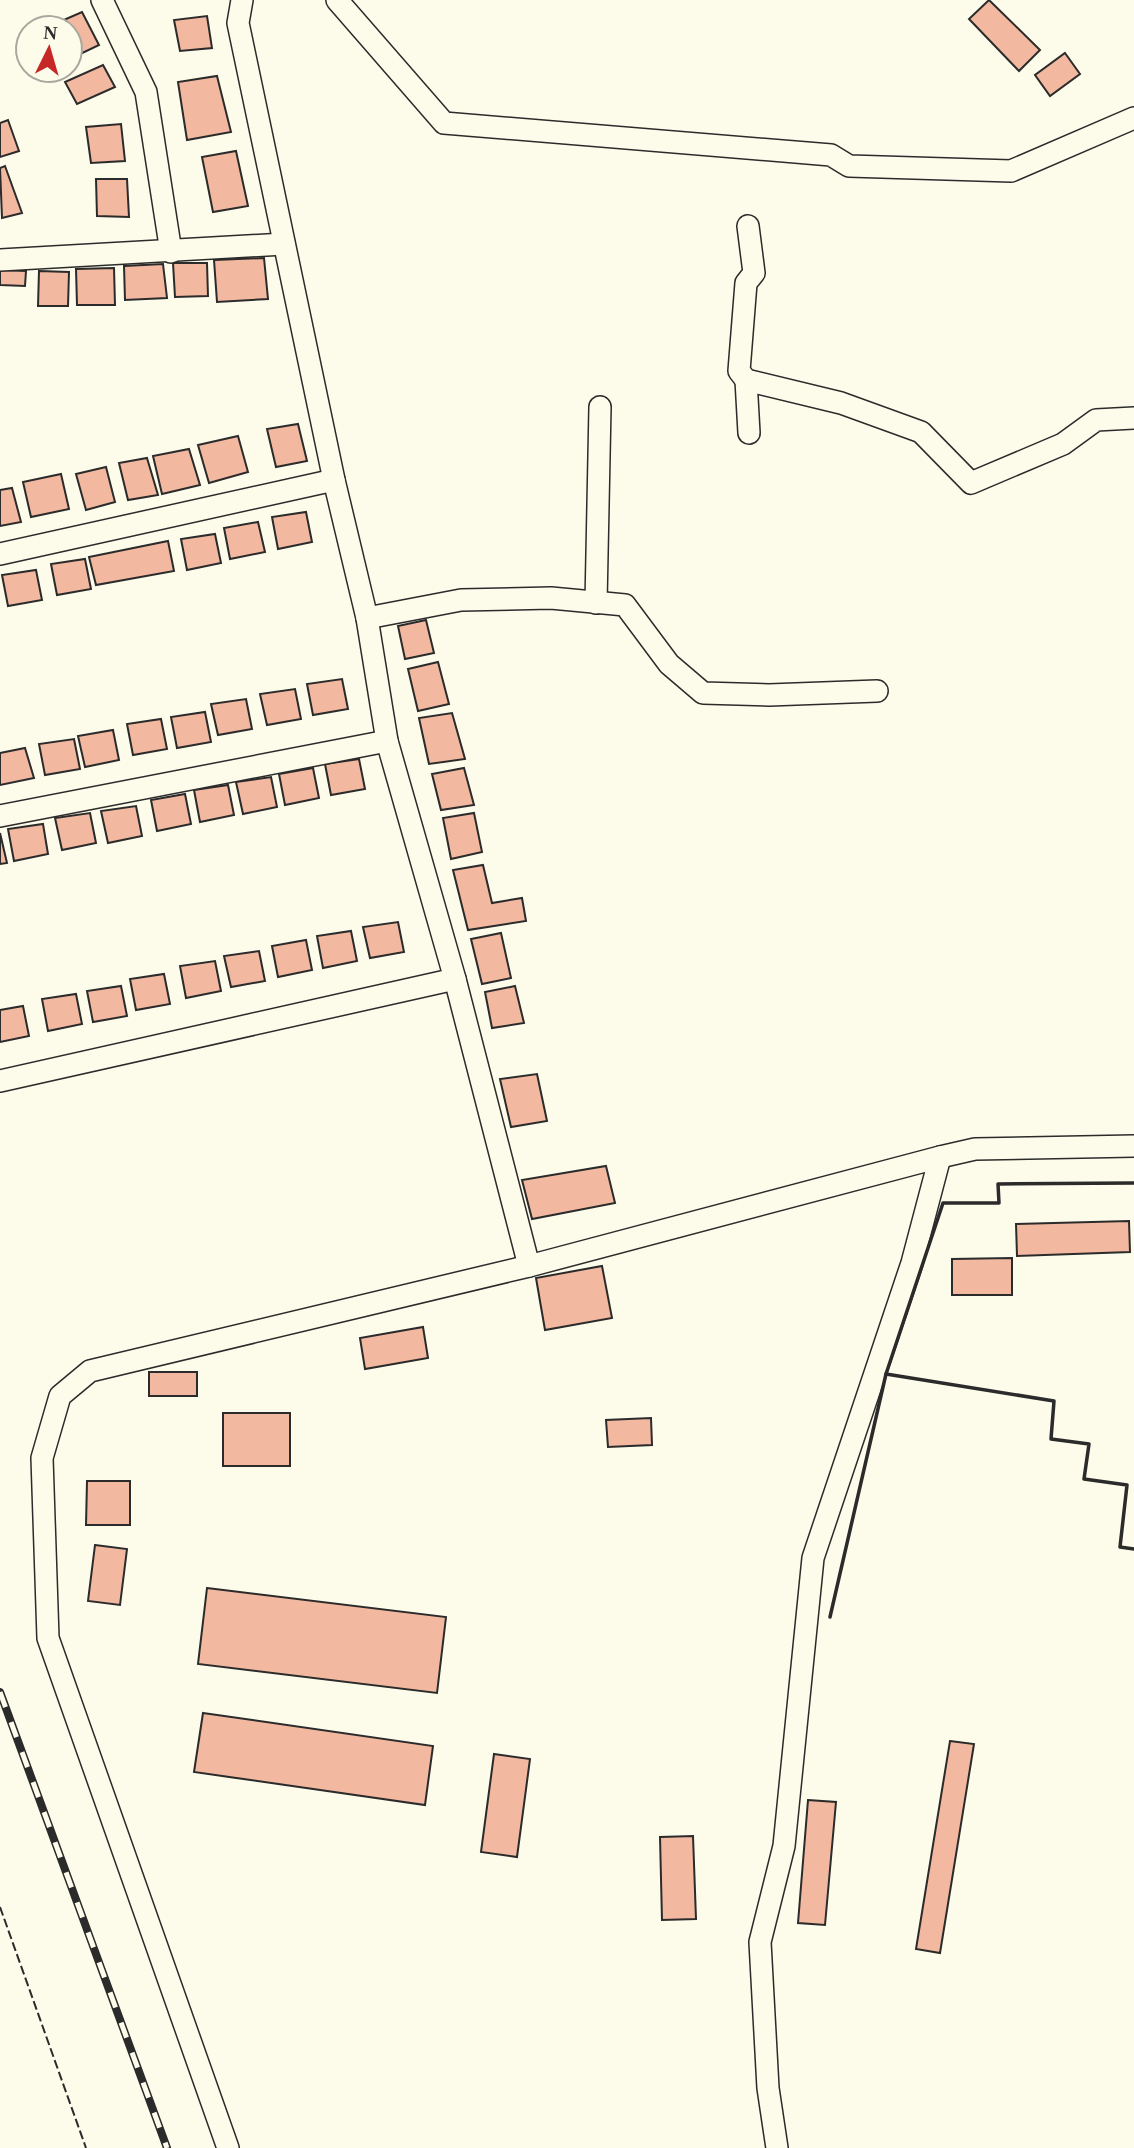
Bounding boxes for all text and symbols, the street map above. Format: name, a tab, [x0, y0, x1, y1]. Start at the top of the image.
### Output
north arrow	[14, 14, 84, 84]
text: N	[43, 22, 58, 44]

